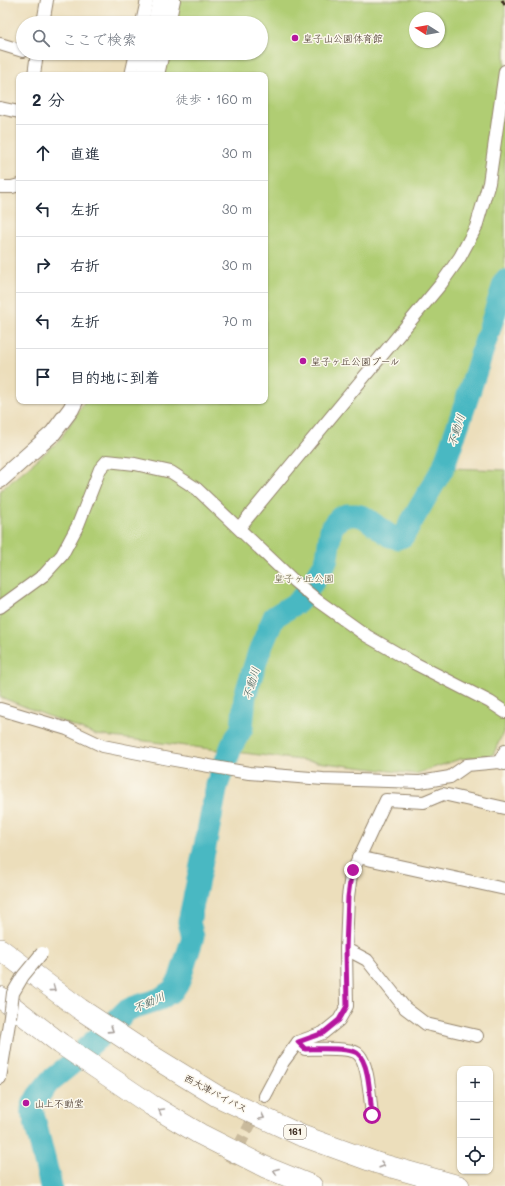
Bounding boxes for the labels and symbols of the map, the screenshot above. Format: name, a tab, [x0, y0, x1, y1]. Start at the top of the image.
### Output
north arrow	[409, 12, 445, 48]
place label: 皇子山公園体育館	[303, 31, 383, 45]
marker: 皇子山公園体育館	[290, 33, 300, 43]
place label: 皇子ヶ丘公園プール	[311, 354, 400, 368]
marker: 皇子ヶ丘公園プール	[298, 356, 308, 366]
water label: 不動川	[443, 412, 468, 448]
park label: 皇子ヶ丘公園	[274, 571, 334, 585]
water label: 不動川	[239, 665, 263, 701]
route end	[344, 861, 362, 879]
one-way arrow	[49, 985, 56, 992]
water label: 不動川	[131, 988, 167, 1015]
one-way arrow	[107, 1025, 114, 1033]
street label: 西大津バイパス	[182, 1070, 250, 1116]
place label: 山上不動堂	[34, 1096, 84, 1110]
marker: 山上不動堂	[21, 1098, 31, 1108]
route start	[363, 1106, 381, 1124]
one-way arrow	[158, 1108, 165, 1115]
one-way arrow	[257, 1112, 265, 1120]
road number: 161	[284, 1125, 306, 1139]
one-way arrow	[379, 1160, 386, 1168]
one-way arrow	[272, 1168, 279, 1176]

